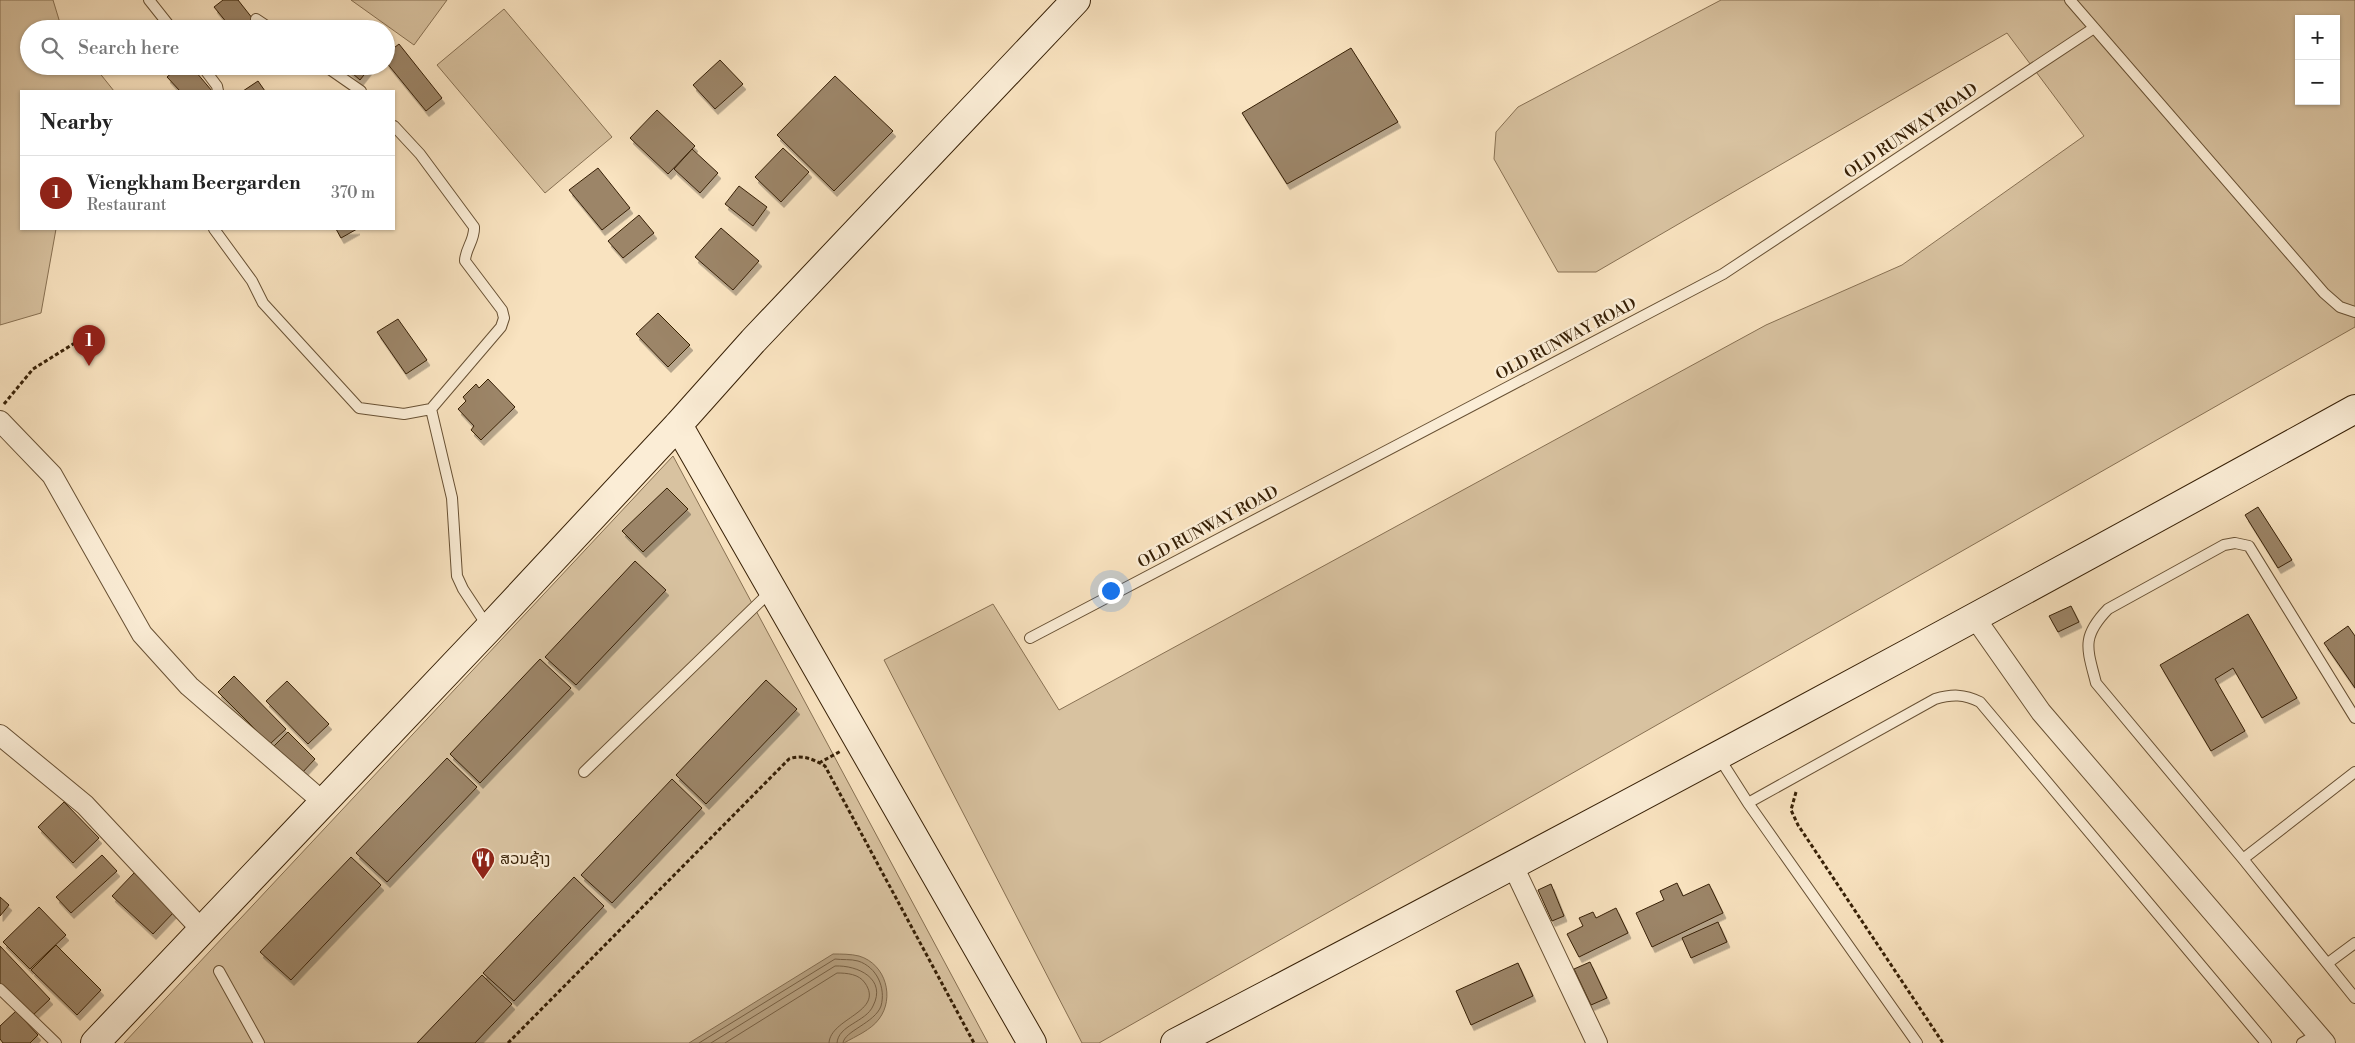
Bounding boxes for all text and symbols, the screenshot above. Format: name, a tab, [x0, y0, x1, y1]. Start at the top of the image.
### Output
map controls	[2295, 15, 2340, 105]
button: +	[2295, 15, 2340, 60]
search box	[20, 20, 395, 75]
icon: search	[38, 34, 66, 62]
text: Search here	[78, 36, 179, 60]
button: −	[2295, 60, 2340, 105]
street label: OLD RUNWAY ROAD	[1840, 79, 1982, 183]
text: Nearby	[40, 110, 113, 136]
text: Viengkham Beergarden	[87, 171, 301, 195]
text: 1	[52, 183, 60, 203]
text: 370 m	[331, 183, 375, 203]
text: Restaurant	[87, 195, 166, 215]
street label: OLD RUNWAY ROAD	[1492, 293, 1640, 385]
pin: 1	[73, 325, 105, 366]
street label: OLD RUNWAY ROAD	[1134, 481, 1282, 573]
your location	[1098, 578, 1124, 604]
restaurant icon: ສວນຊ້າງ	[470, 846, 496, 880]
place label: ສວນຊ້າງ	[500, 849, 550, 869]

